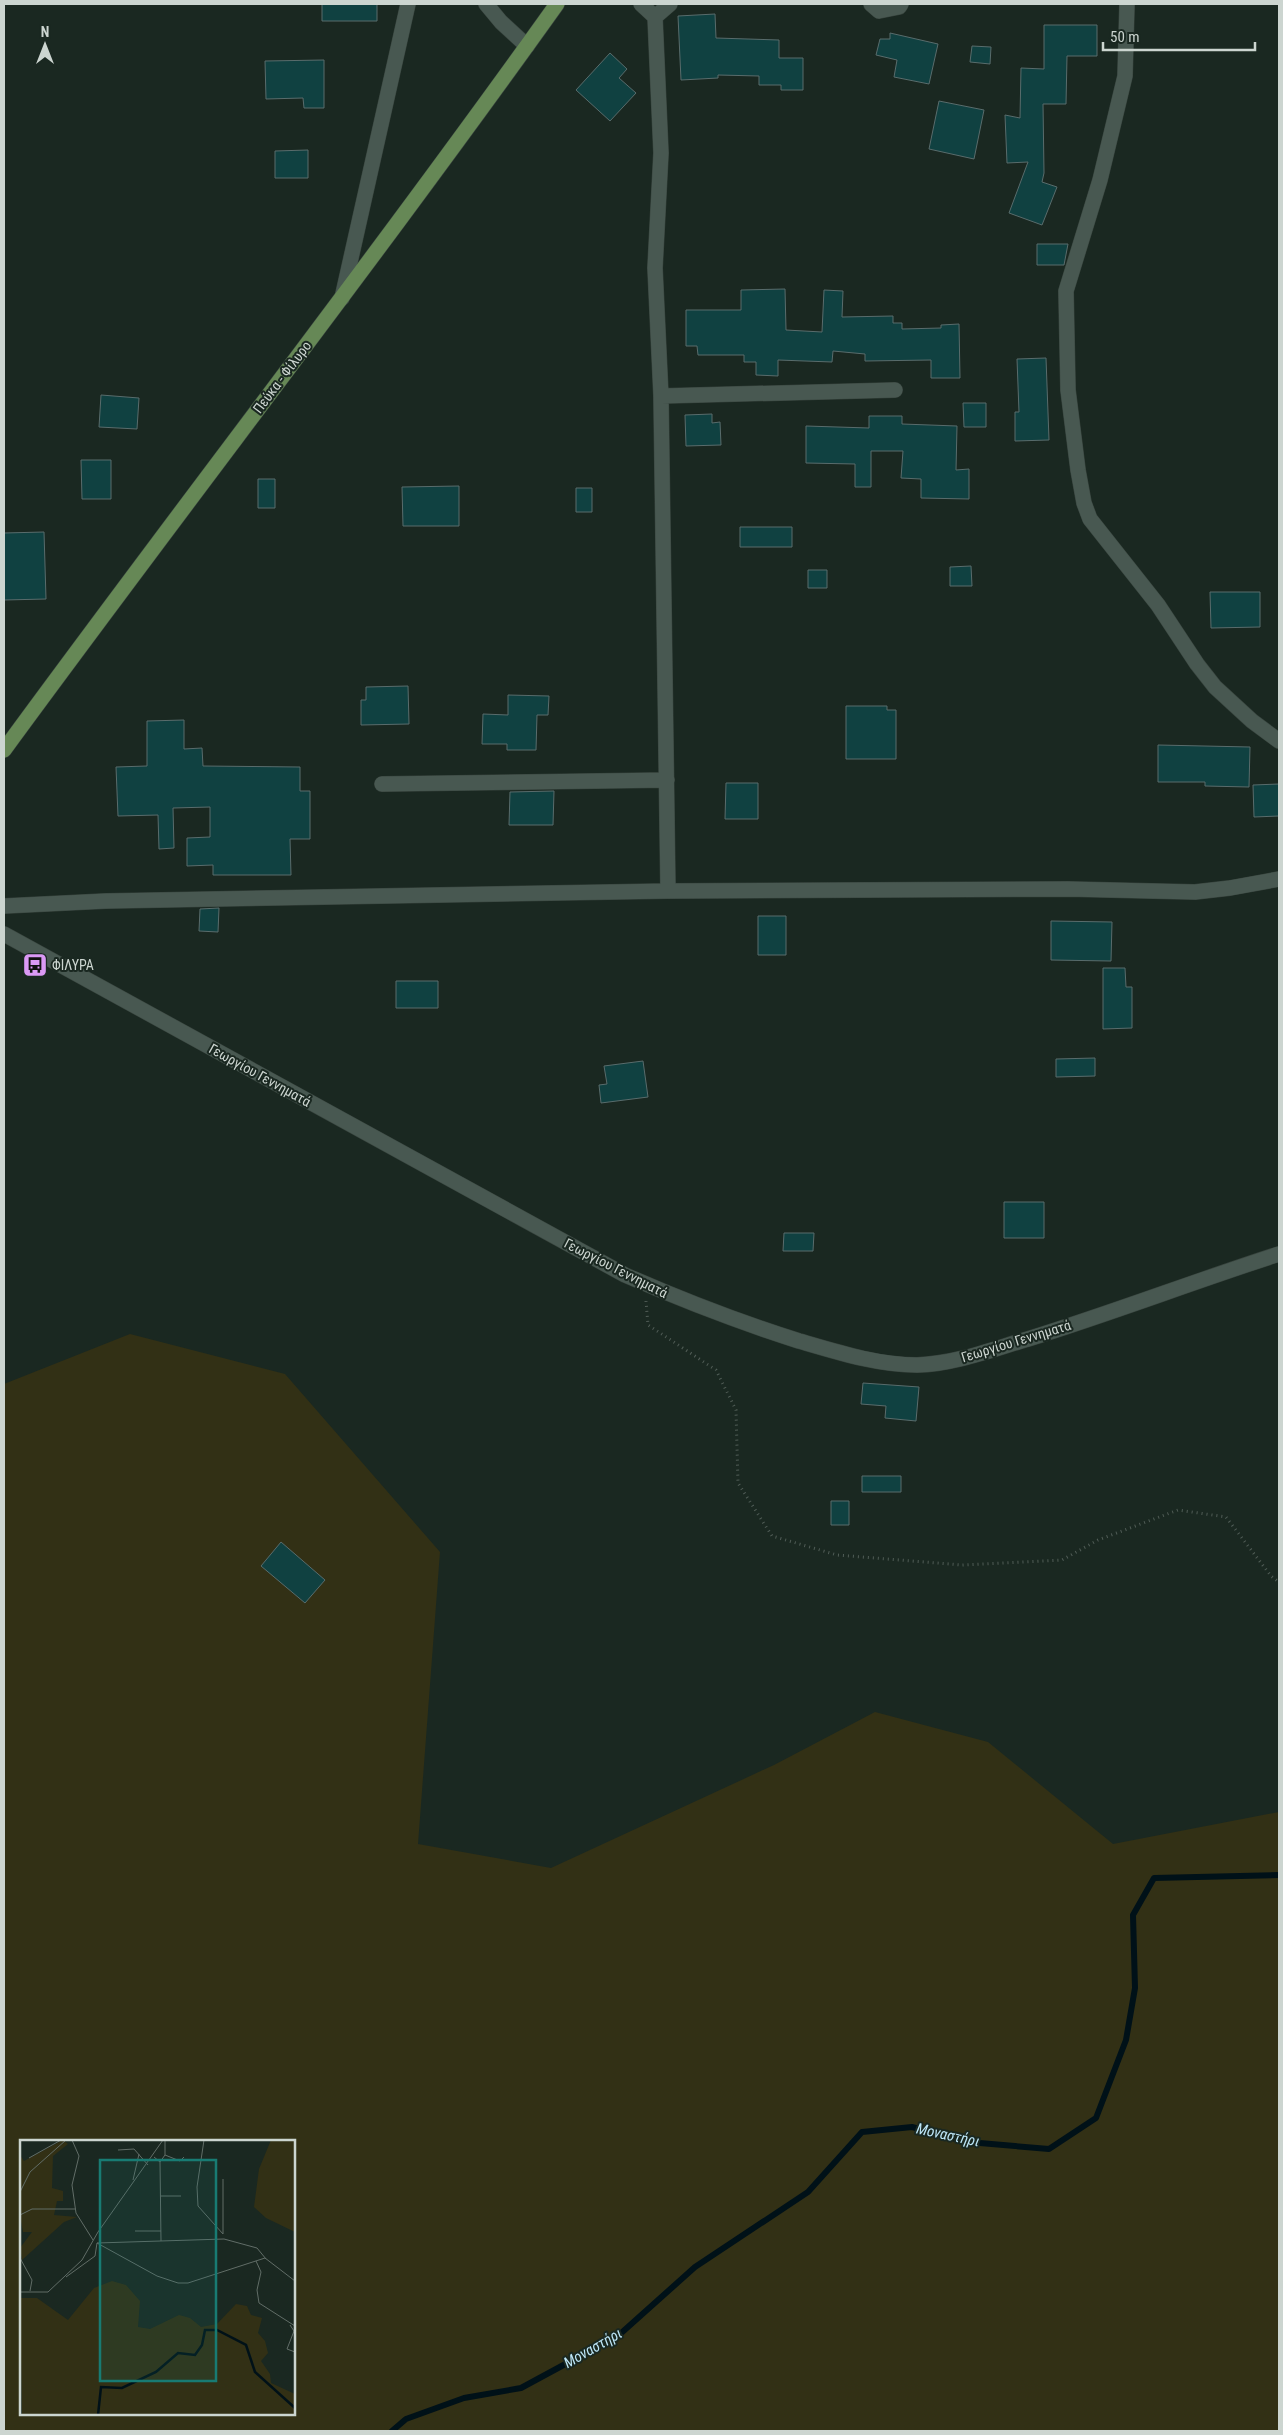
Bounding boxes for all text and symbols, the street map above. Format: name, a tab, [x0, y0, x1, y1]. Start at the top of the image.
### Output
north arrow	[20, 20, 70, 70]
scale bar	[1103, 20, 1256, 52]
text: N	[41, 24, 49, 40]
text: 50 m	[1110, 28, 1140, 46]
street label: Πεύκα - Φίλυρο	[250, 338, 314, 416]
bus stop icon: ΦΙΛΥΡΑ	[22, 952, 48, 978]
place label: ΦΙΛΥΡΑ	[52, 957, 94, 973]
street label: Γεωργίου Γεννηματά	[206, 1040, 314, 1110]
street label: Γεωργίου Γεννηματά	[562, 1235, 670, 1301]
street label: Γεωργίου Γεννηματά	[959, 1317, 1073, 1365]
water label: Μοναστήρι	[915, 2119, 981, 2151]
inset map	[20, 2140, 295, 2415]
water label: Μοναστήρι	[561, 2324, 625, 2372]

